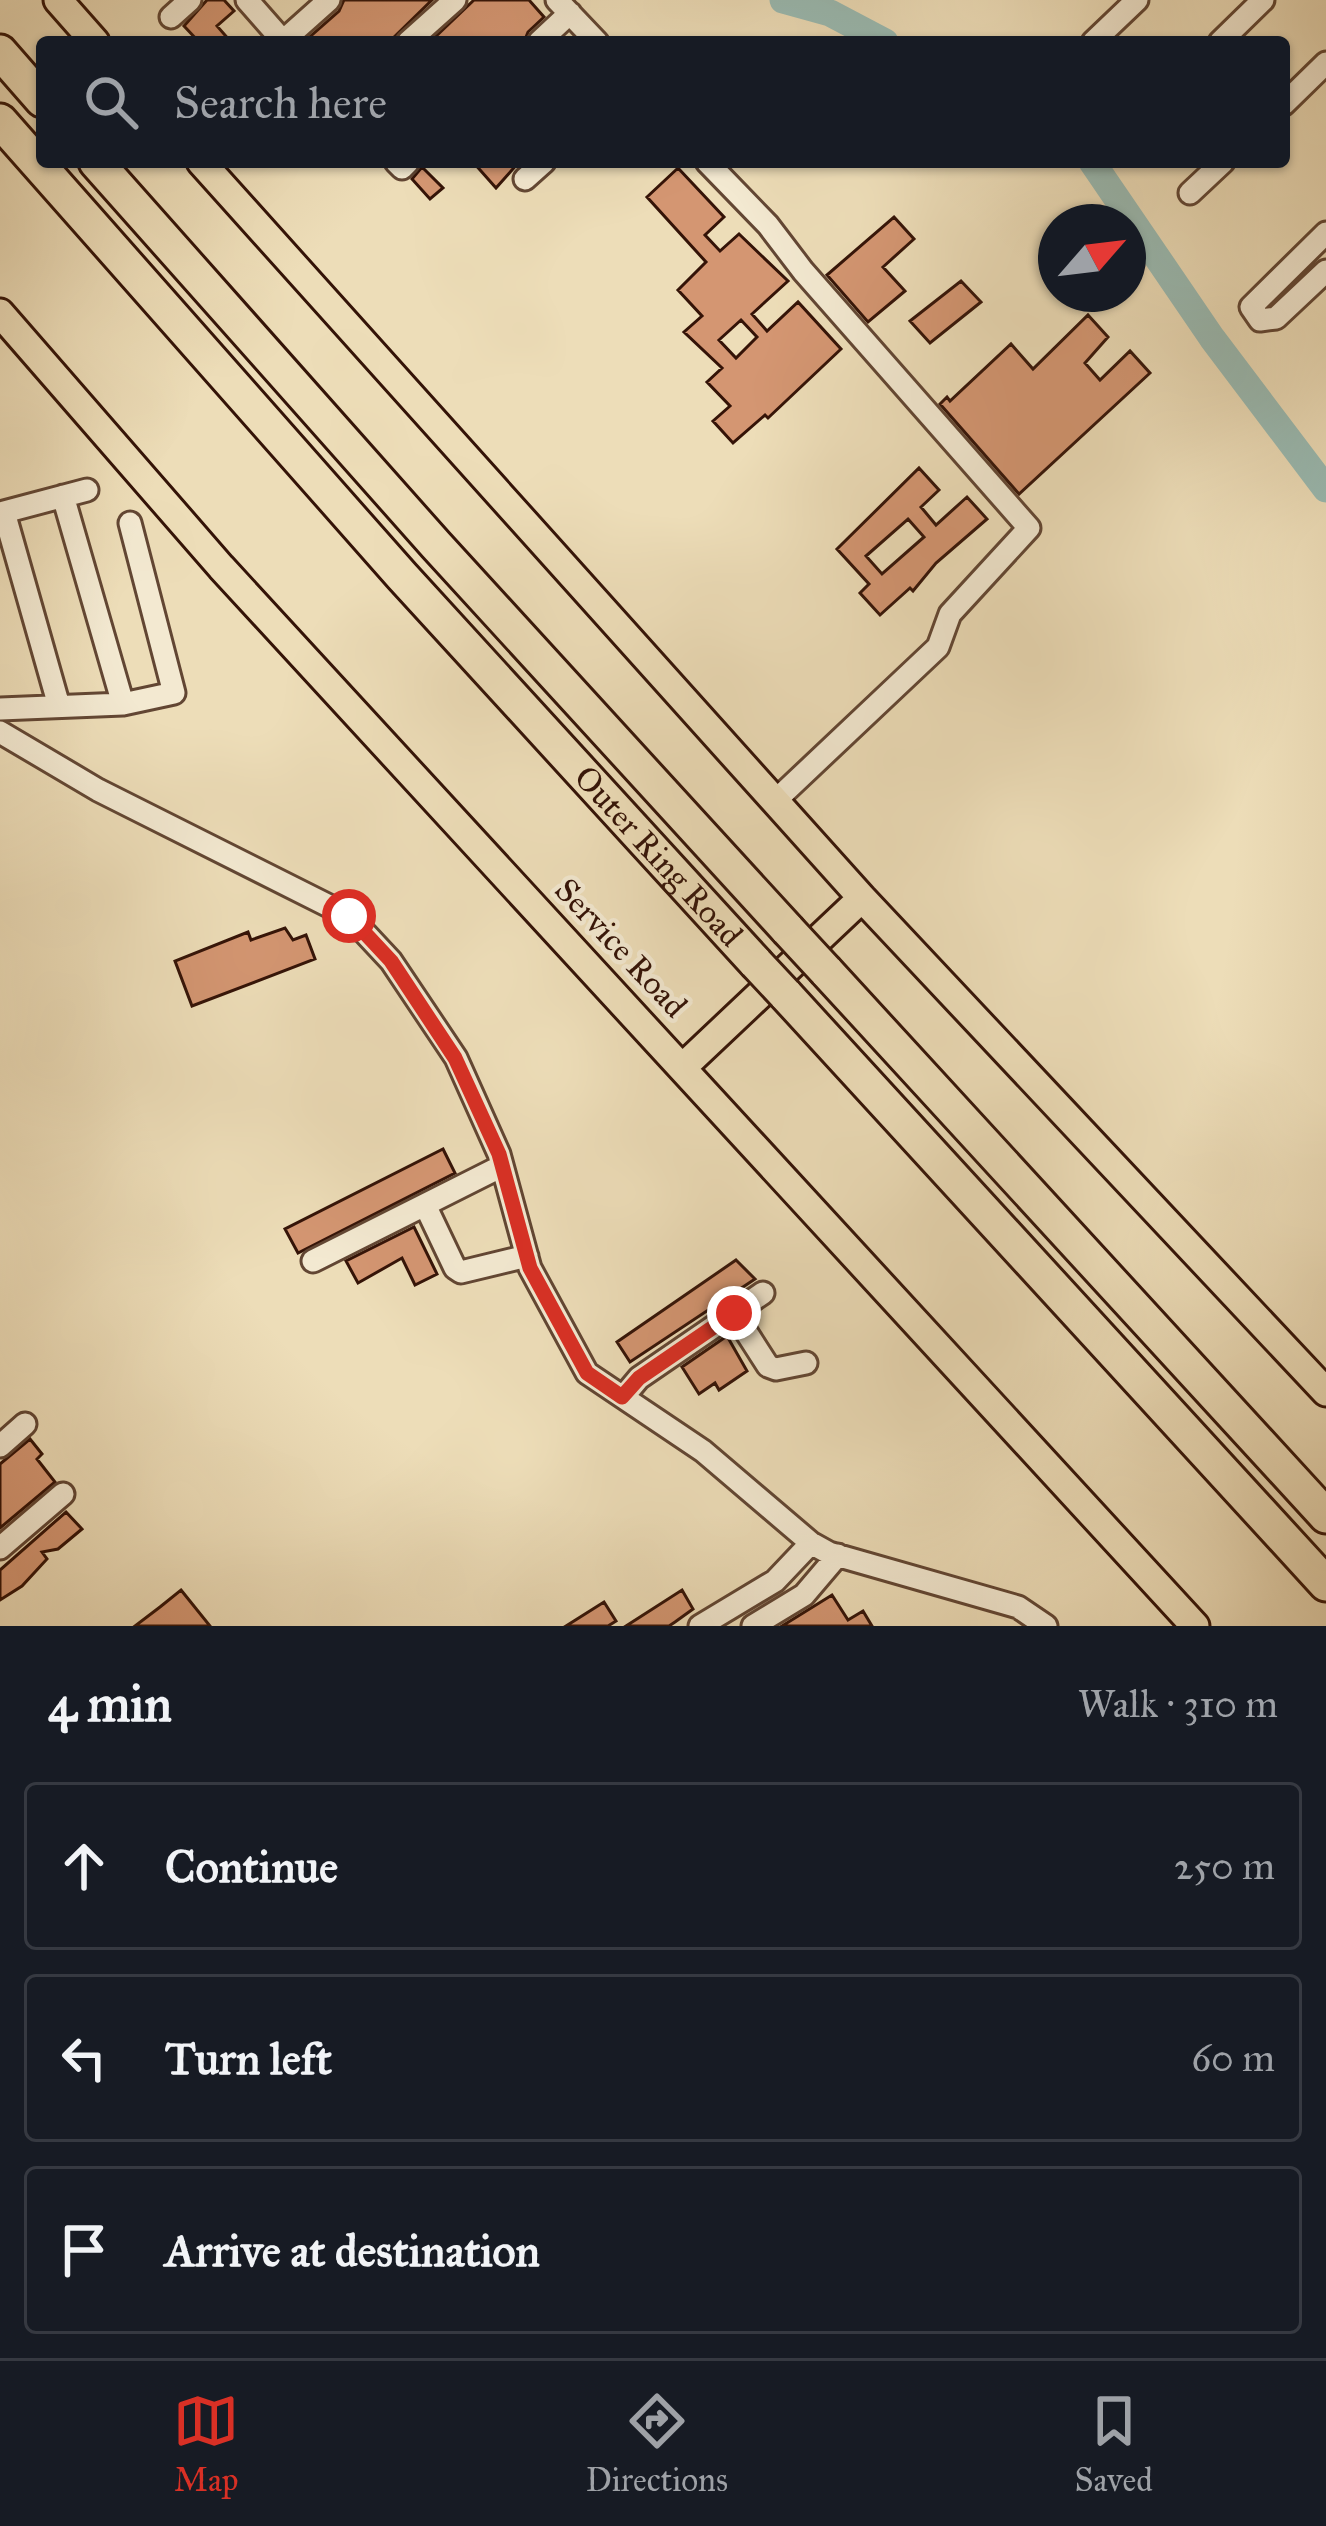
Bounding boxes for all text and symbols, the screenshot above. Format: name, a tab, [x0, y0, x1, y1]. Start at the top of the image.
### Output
search box	[36, 36, 1290, 168]
icon: search	[78, 69, 144, 135]
text: Search here	[174, 75, 387, 130]
north arrow	[1038, 204, 1146, 312]
street label: Outer Ring Road	[566, 758, 751, 955]
street label: Service Road	[547, 870, 696, 1026]
route start	[322, 889, 376, 943]
route end	[707, 1286, 761, 1340]
text: 4 min	[48, 1673, 172, 1735]
text: Walk · 310 m	[1078, 1680, 1278, 1728]
icon: ahead	[51, 1833, 117, 1899]
text: Continue	[165, 1839, 338, 1894]
text: 250 m	[1174, 1842, 1275, 1890]
icon: left	[51, 2025, 117, 2091]
text: Turn left	[165, 2031, 332, 2086]
text: 60 m	[1191, 2034, 1275, 2082]
icon: arrive	[51, 2217, 117, 2283]
text: Arrive at destination	[165, 2223, 540, 2278]
tab: Map	[173, 2388, 239, 2500]
tab: Directions	[586, 2388, 728, 2500]
tab: Saved	[1074, 2388, 1153, 2500]

